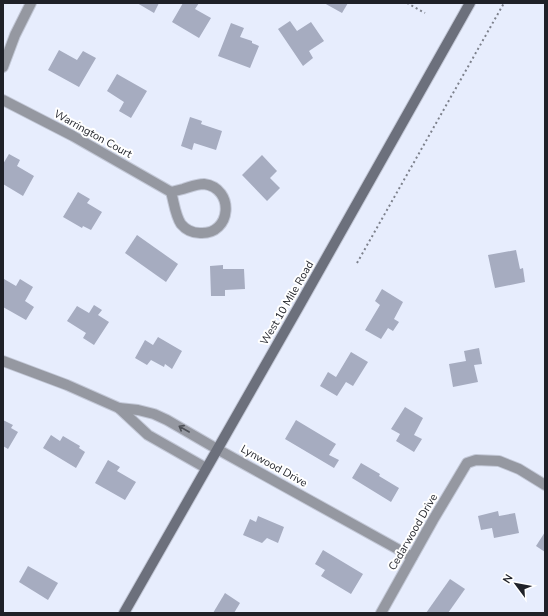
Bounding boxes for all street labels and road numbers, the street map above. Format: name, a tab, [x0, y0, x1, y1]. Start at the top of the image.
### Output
street label: Warrington Court	[51, 106, 135, 162]
street label: West 10 Mile Road	[257, 258, 317, 348]
street label: Lynwood Drive	[238, 441, 310, 491]
street label: Cedarwood Drive	[385, 491, 441, 573]

